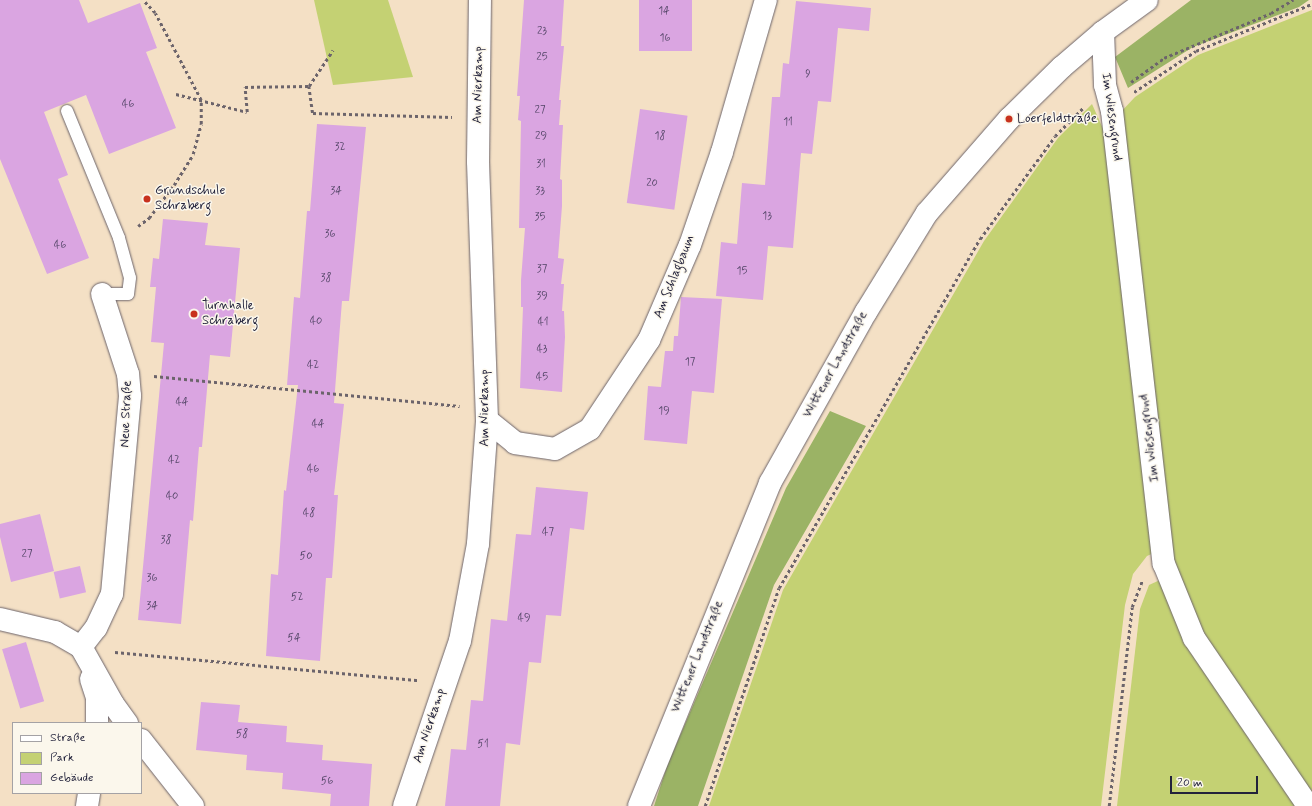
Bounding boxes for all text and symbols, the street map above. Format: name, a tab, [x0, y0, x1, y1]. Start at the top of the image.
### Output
house number: 14	[658, 4, 670, 18]
house number: 23	[537, 24, 547, 38]
house number: 16	[660, 31, 670, 45]
street label: Am Nierkamp	[471, 47, 487, 123]
house number: 25	[536, 50, 548, 64]
house number: 9	[805, 67, 811, 81]
street label: Im Wiesengrund	[1097, 68, 1125, 166]
house number: 46	[122, 97, 134, 111]
house number: 27	[535, 103, 545, 117]
place label: Loerfeldstraße	[1017, 111, 1097, 127]
marker: Loerfeldstraße	[1004, 114, 1014, 124]
house number: 11	[783, 115, 793, 129]
house number: 29	[535, 129, 547, 143]
house number: 18	[655, 129, 665, 143]
house number: 32	[335, 140, 345, 154]
house number: 31	[536, 157, 546, 171]
house number: 20	[646, 176, 658, 190]
place label: Grundschule Schraberg	[155, 184, 225, 215]
house number: 34	[330, 184, 342, 198]
house number: 33	[535, 184, 545, 198]
marker: Grundschule Schraberg	[142, 194, 152, 204]
house number: 13	[762, 209, 772, 223]
house number: 35	[535, 210, 545, 224]
house number: 36	[324, 227, 336, 241]
street label: Am Schlagbaum	[651, 233, 699, 321]
house number: 46	[54, 238, 66, 252]
house number: 37	[537, 262, 547, 276]
house number: 15	[737, 264, 747, 278]
house number: 38	[321, 271, 331, 285]
house number: 39	[536, 289, 548, 303]
place label: Turnhalle Schraberg	[202, 299, 258, 330]
marker: Turnhalle Schraberg	[189, 309, 199, 319]
street label: Wittener Landstraße	[800, 309, 872, 421]
house number: 40	[310, 314, 322, 328]
house number: 41	[537, 315, 549, 329]
house number: 43	[536, 342, 548, 356]
house number: 17	[685, 355, 695, 369]
house number: 42	[307, 358, 319, 372]
street label: Am Nierkamp	[477, 370, 493, 446]
house number: 45	[536, 370, 548, 384]
street label: Neue Straße	[118, 380, 136, 448]
street label: Im Wiesengrund	[1136, 389, 1164, 487]
house number: 44	[175, 395, 189, 409]
house number: 19	[658, 404, 670, 418]
house number: 44	[311, 417, 325, 431]
house number: 42	[168, 453, 180, 467]
house number: 46	[307, 462, 319, 476]
house number: 40	[166, 489, 178, 503]
house number: 48	[303, 506, 315, 520]
house number: 47	[542, 525, 554, 539]
house number: 38	[161, 533, 171, 547]
house number: 27	[22, 547, 32, 561]
house number: 50	[300, 549, 312, 563]
house number: 36	[146, 571, 158, 585]
house number: 52	[291, 590, 303, 604]
house number: 34	[146, 599, 158, 613]
street label: Wittener Landstraße	[668, 599, 728, 715]
house number: 49	[518, 611, 530, 625]
house number: 54	[287, 631, 301, 645]
street label: Am Nierkamp	[411, 688, 449, 764]
legend	[12, 722, 142, 794]
house number: 58	[236, 727, 248, 741]
text: Straße	[50, 730, 85, 746]
house number: 51	[477, 737, 489, 751]
text: Park	[50, 750, 74, 766]
scale bar	[1172, 768, 1260, 794]
text: Gebäude	[50, 770, 93, 786]
house number: 56	[321, 774, 333, 788]
text: 20 m	[1177, 775, 1203, 791]

